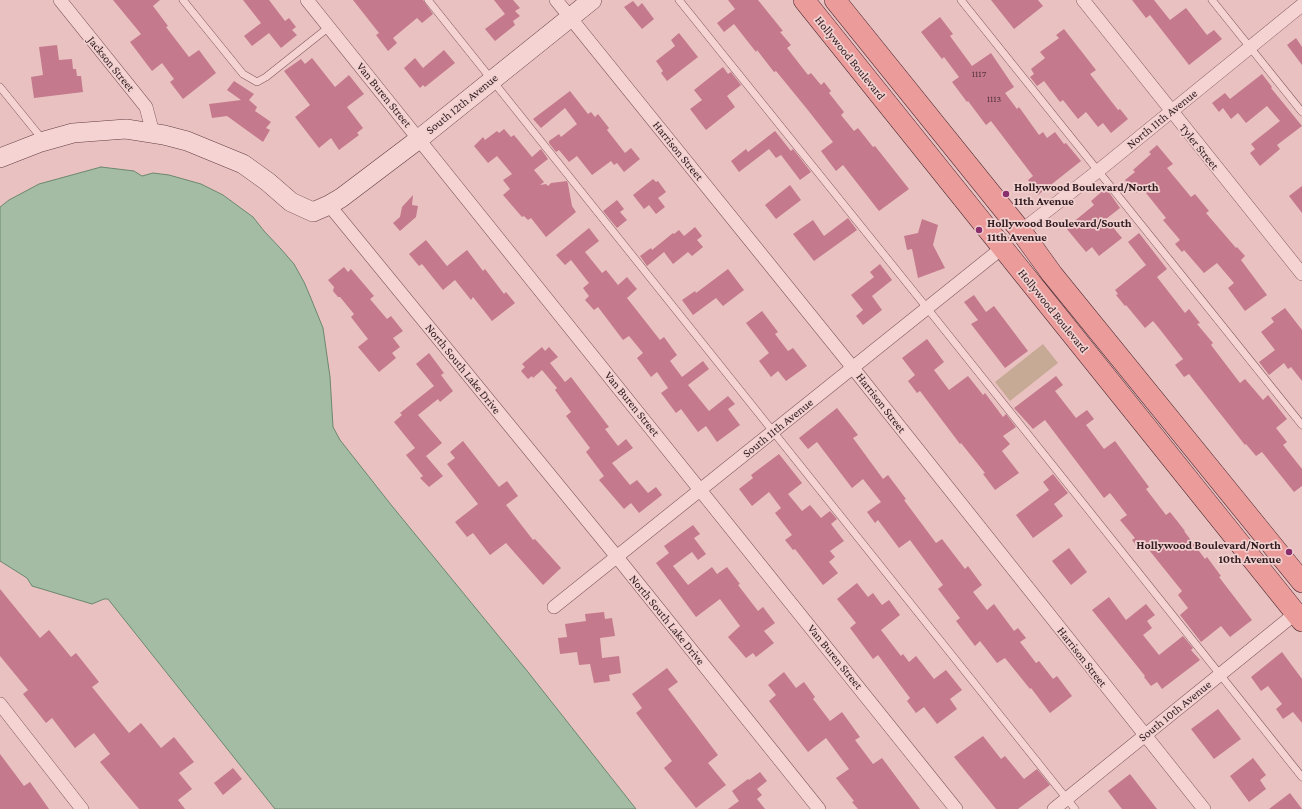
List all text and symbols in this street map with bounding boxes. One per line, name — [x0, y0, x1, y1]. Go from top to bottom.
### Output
street label: Hollywood Boulevard — [812, 13, 888, 103]
street label: Jackson Street — [84, 33, 138, 95]
street label: Van Buren Street — [353, 60, 415, 130]
house number: 1117 — [972, 68, 986, 80]
street label: South 12th Avenue — [423, 71, 501, 137]
street label: North 11th Avenue — [1124, 86, 1200, 152]
house number: 1113 — [987, 93, 1001, 105]
street label: Harrison Street — [650, 118, 706, 184]
street label: Tyler Street — [1176, 121, 1222, 173]
place label: Hollywood Boulevard/North 11th Avenue — [1014, 180, 1159, 208]
marker: Hollywood Boulevard/North 11th Avenue — [1001, 189, 1011, 199]
place label: Hollywood Boulevard/South 11th Avenue — [987, 216, 1132, 244]
marker: Hollywood Boulevard/South 11th Avenue — [974, 225, 984, 235]
street label: Hollywood Boulevard — [1015, 266, 1091, 356]
street label: North South Lake Drive — [422, 321, 504, 417]
street label: Van Buren Street — [601, 369, 663, 439]
street label: Harrison Street — [853, 370, 909, 436]
street label: South 11th Avenue — [740, 395, 816, 461]
place label: Hollywood Boulevard/North 10th Avenue — [1136, 538, 1281, 566]
marker: Hollywood Boulevard/North 10th Avenue — [1284, 547, 1294, 557]
street label: North South Lake Drive — [626, 572, 708, 668]
street label: Van Buren Street — [804, 622, 866, 692]
street label: Harrison Street — [1054, 624, 1110, 690]
street label: South 10th Avenue — [1136, 677, 1214, 745]

